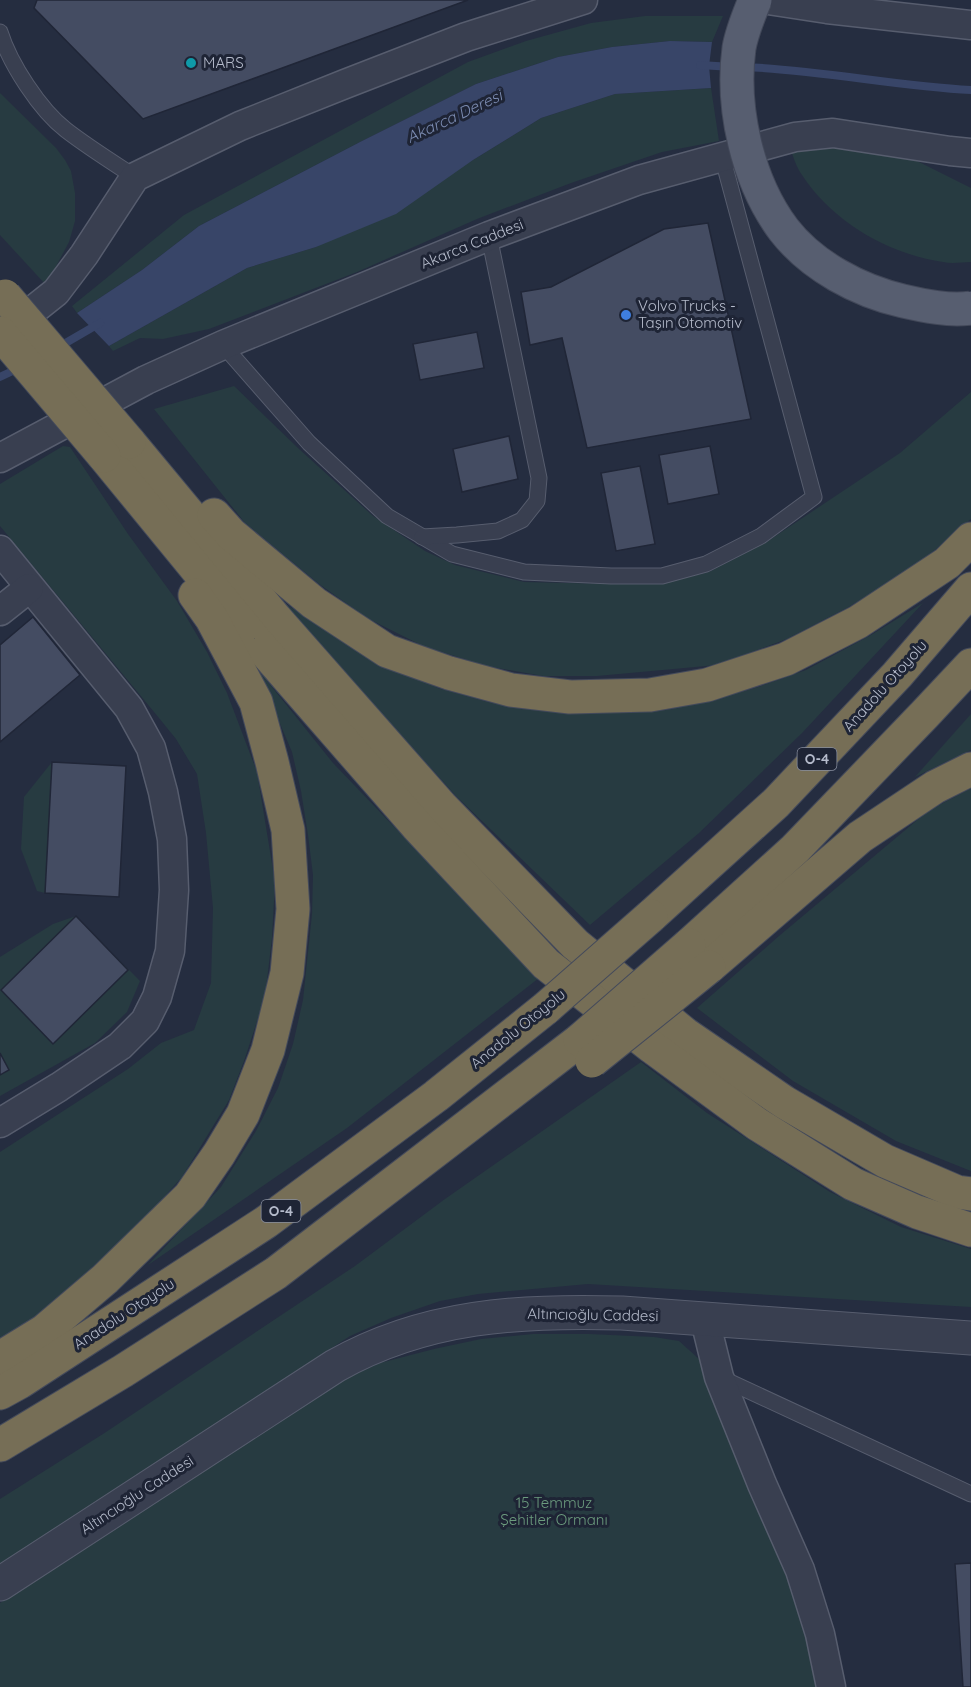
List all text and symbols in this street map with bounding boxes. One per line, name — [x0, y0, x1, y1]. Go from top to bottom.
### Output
place label: MARS — [203, 53, 244, 72]
marker: MARS — [184, 56, 198, 70]
water label: Akarca Deresi — [403, 84, 506, 147]
street label: Akarca Caddesi — [418, 214, 526, 273]
place label: Volvo Trucks - Taşın Otomotiv — [638, 296, 742, 332]
marker: Volvo Trucks - Taşın Otomotiv — [619, 308, 633, 322]
street label: Anadolu Otoyolu — [839, 636, 931, 735]
road number: O-4 — [798, 748, 836, 770]
street label: Anadolu Otoyolu — [466, 985, 569, 1073]
road number: O-4 — [262, 1200, 300, 1222]
street label: Anadolu Otoyolu — [70, 1274, 178, 1353]
street label: Altıncıoğlu Caddesi — [527, 1304, 659, 1325]
street label: Altıncıoğlu Caddesi — [77, 1451, 197, 1538]
park label: 15 Temmuz Şehitler Ormanı — [500, 1493, 608, 1529]

